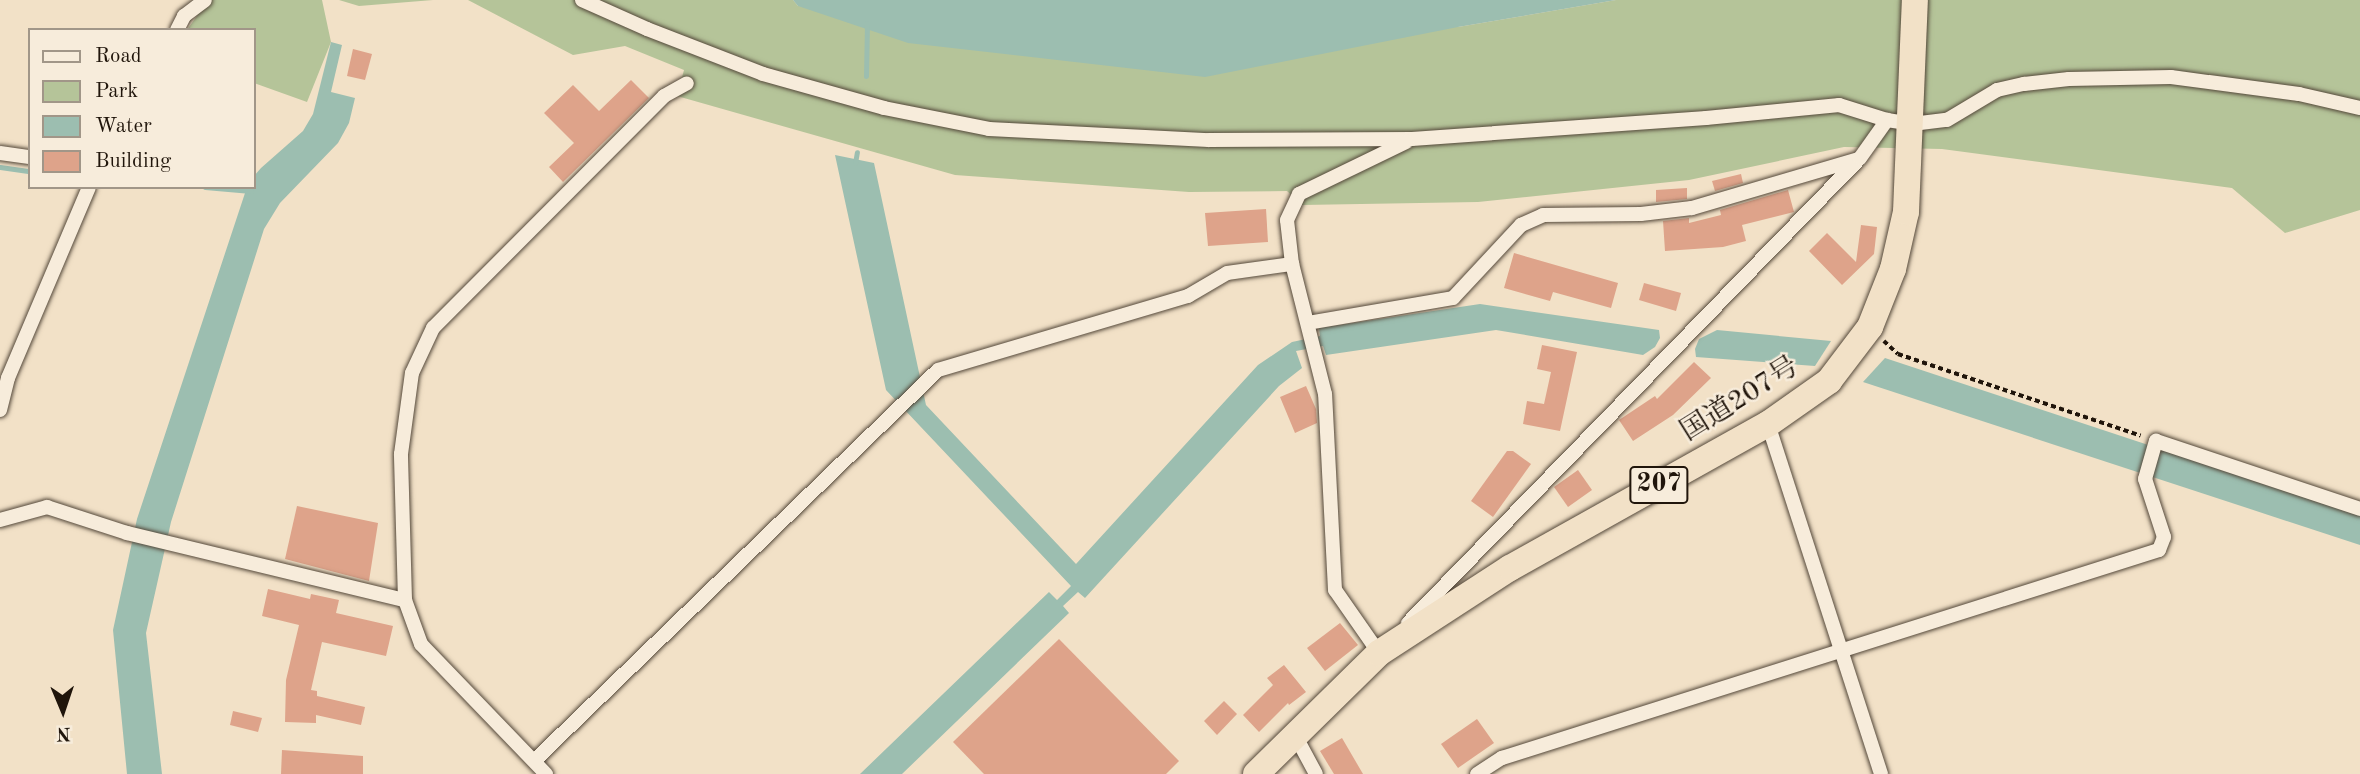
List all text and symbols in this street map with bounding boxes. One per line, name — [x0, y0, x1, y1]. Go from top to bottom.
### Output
legend — [28, 28, 256, 189]
text: Road — [95, 46, 142, 67]
text: Park — [95, 81, 138, 102]
text: Water — [95, 116, 152, 137]
text: Building — [95, 151, 171, 172]
street label: 国道207号 — [1675, 351, 1805, 449]
road number: 207 — [1629, 463, 1689, 508]
north arrow — [28, 676, 98, 746]
text: N — [56, 723, 71, 742]

